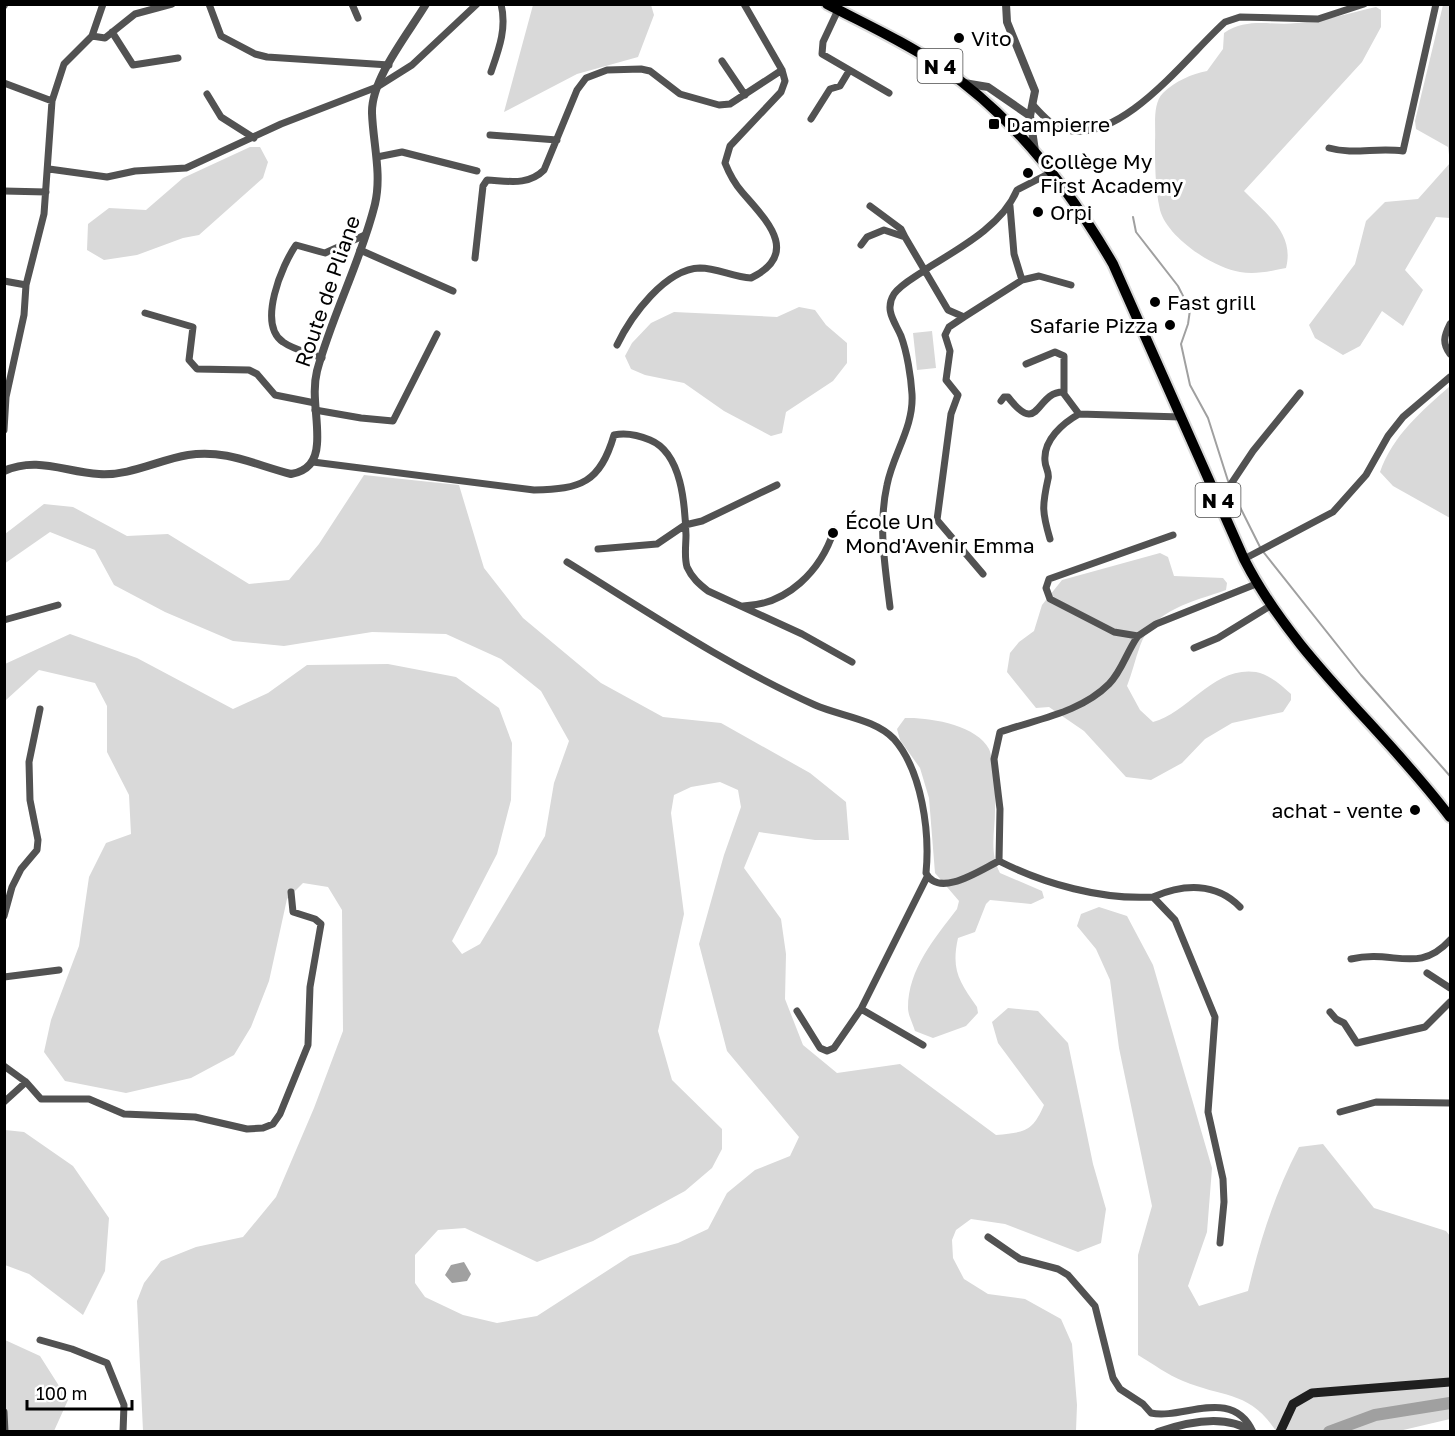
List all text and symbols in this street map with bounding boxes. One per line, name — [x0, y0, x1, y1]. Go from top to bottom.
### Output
place label: Vito — [971, 25, 1012, 51]
marker: Vito — [952, 31, 966, 45]
road number: N 4 — [918, 49, 962, 83]
place label: Dampierre — [1006, 111, 1110, 137]
marker: Dampierre — [987, 117, 1001, 131]
place label: Collège My First Academy — [1040, 148, 1184, 198]
marker: Collège My First Academy — [1021, 166, 1035, 180]
place label: Orpi — [1050, 199, 1092, 225]
marker: Orpi — [1031, 205, 1045, 219]
street label: Route de Pliane — [289, 212, 365, 370]
place label: Fast grill — [1167, 289, 1256, 315]
marker: Fast grill — [1148, 295, 1162, 309]
place label: Safarie Pizza — [1029, 312, 1158, 338]
marker: Safarie Pizza — [1163, 318, 1177, 332]
road number: N 4 — [1196, 483, 1240, 517]
place label: École Un Mond'Avenir Emma — [845, 508, 1035, 558]
marker: École Un Mond'Avenir Emma — [826, 526, 840, 540]
place label: achat - vente — [1271, 797, 1403, 823]
marker: achat - vente — [1408, 803, 1422, 817]
scale bar — [27, 1373, 132, 1411]
text: 100 m — [36, 1382, 87, 1404]

